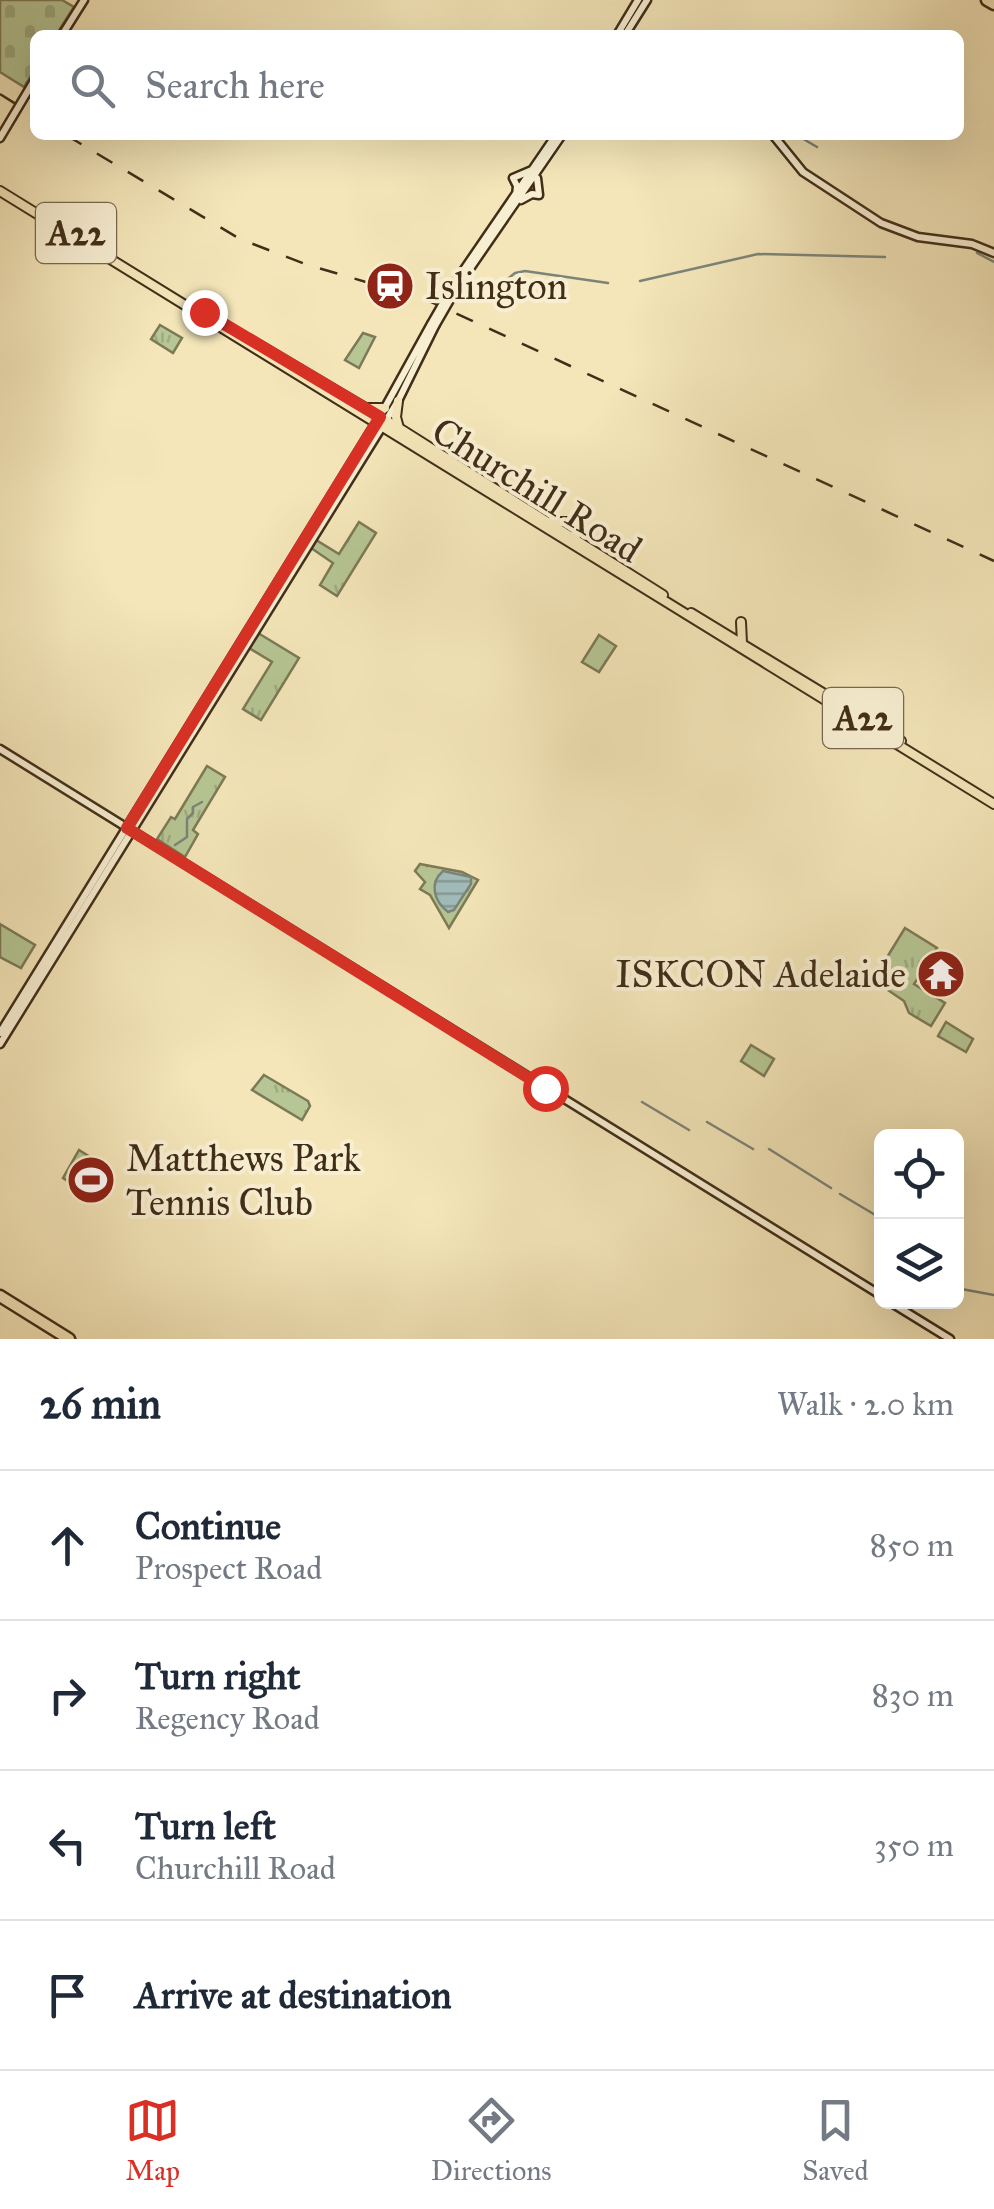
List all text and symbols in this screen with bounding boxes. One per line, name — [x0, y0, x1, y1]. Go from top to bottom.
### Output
search box — [30, 30, 964, 140]
icon: search — [65, 58, 120, 113]
text: Search here — [145, 62, 325, 108]
road number: A22 — [36, 203, 116, 263]
station icon: Islington — [364, 260, 416, 312]
place label: Islington — [425, 263, 567, 309]
route end — [182, 290, 228, 336]
street label: Churchill Road — [424, 407, 650, 573]
road number: A22 — [823, 688, 903, 748]
temple icon: ISKCON Adelaide — [915, 948, 967, 1000]
place label: ISKCON Adelaide — [615, 951, 906, 997]
route start — [523, 1066, 569, 1112]
map controls — [874, 1129, 964, 1309]
button: locate — [874, 1129, 964, 1219]
place label: Matthews Park Tennis Club — [126, 1135, 361, 1225]
sports icon: Matthews Park Tennis Club — [65, 1154, 117, 1206]
button: layers — [874, 1219, 964, 1309]
text: 26 min — [40, 1378, 161, 1430]
text: Walk · 2.0 km — [777, 1385, 954, 1424]
text: Continue — [135, 1503, 281, 1549]
icon: ahead — [40, 1518, 95, 1573]
text: 850 m — [870, 1526, 954, 1565]
text: Prospect Road — [135, 1549, 322, 1588]
text: Turn right — [135, 1653, 301, 1699]
icon: right — [40, 1668, 95, 1723]
text: 830 m — [872, 1676, 954, 1715]
text: Regency Road — [135, 1699, 320, 1738]
text: Turn left — [135, 1803, 276, 1849]
icon: left — [40, 1818, 95, 1873]
text: 350 m — [874, 1826, 954, 1865]
text: Churchill Road — [135, 1849, 336, 1888]
icon: arrive — [40, 1968, 95, 2023]
text: Arrive at destination — [135, 1972, 452, 2018]
tab: Map — [125, 2093, 180, 2188]
tab: Directions — [431, 2093, 552, 2188]
tab: Saved — [802, 2093, 869, 2188]

